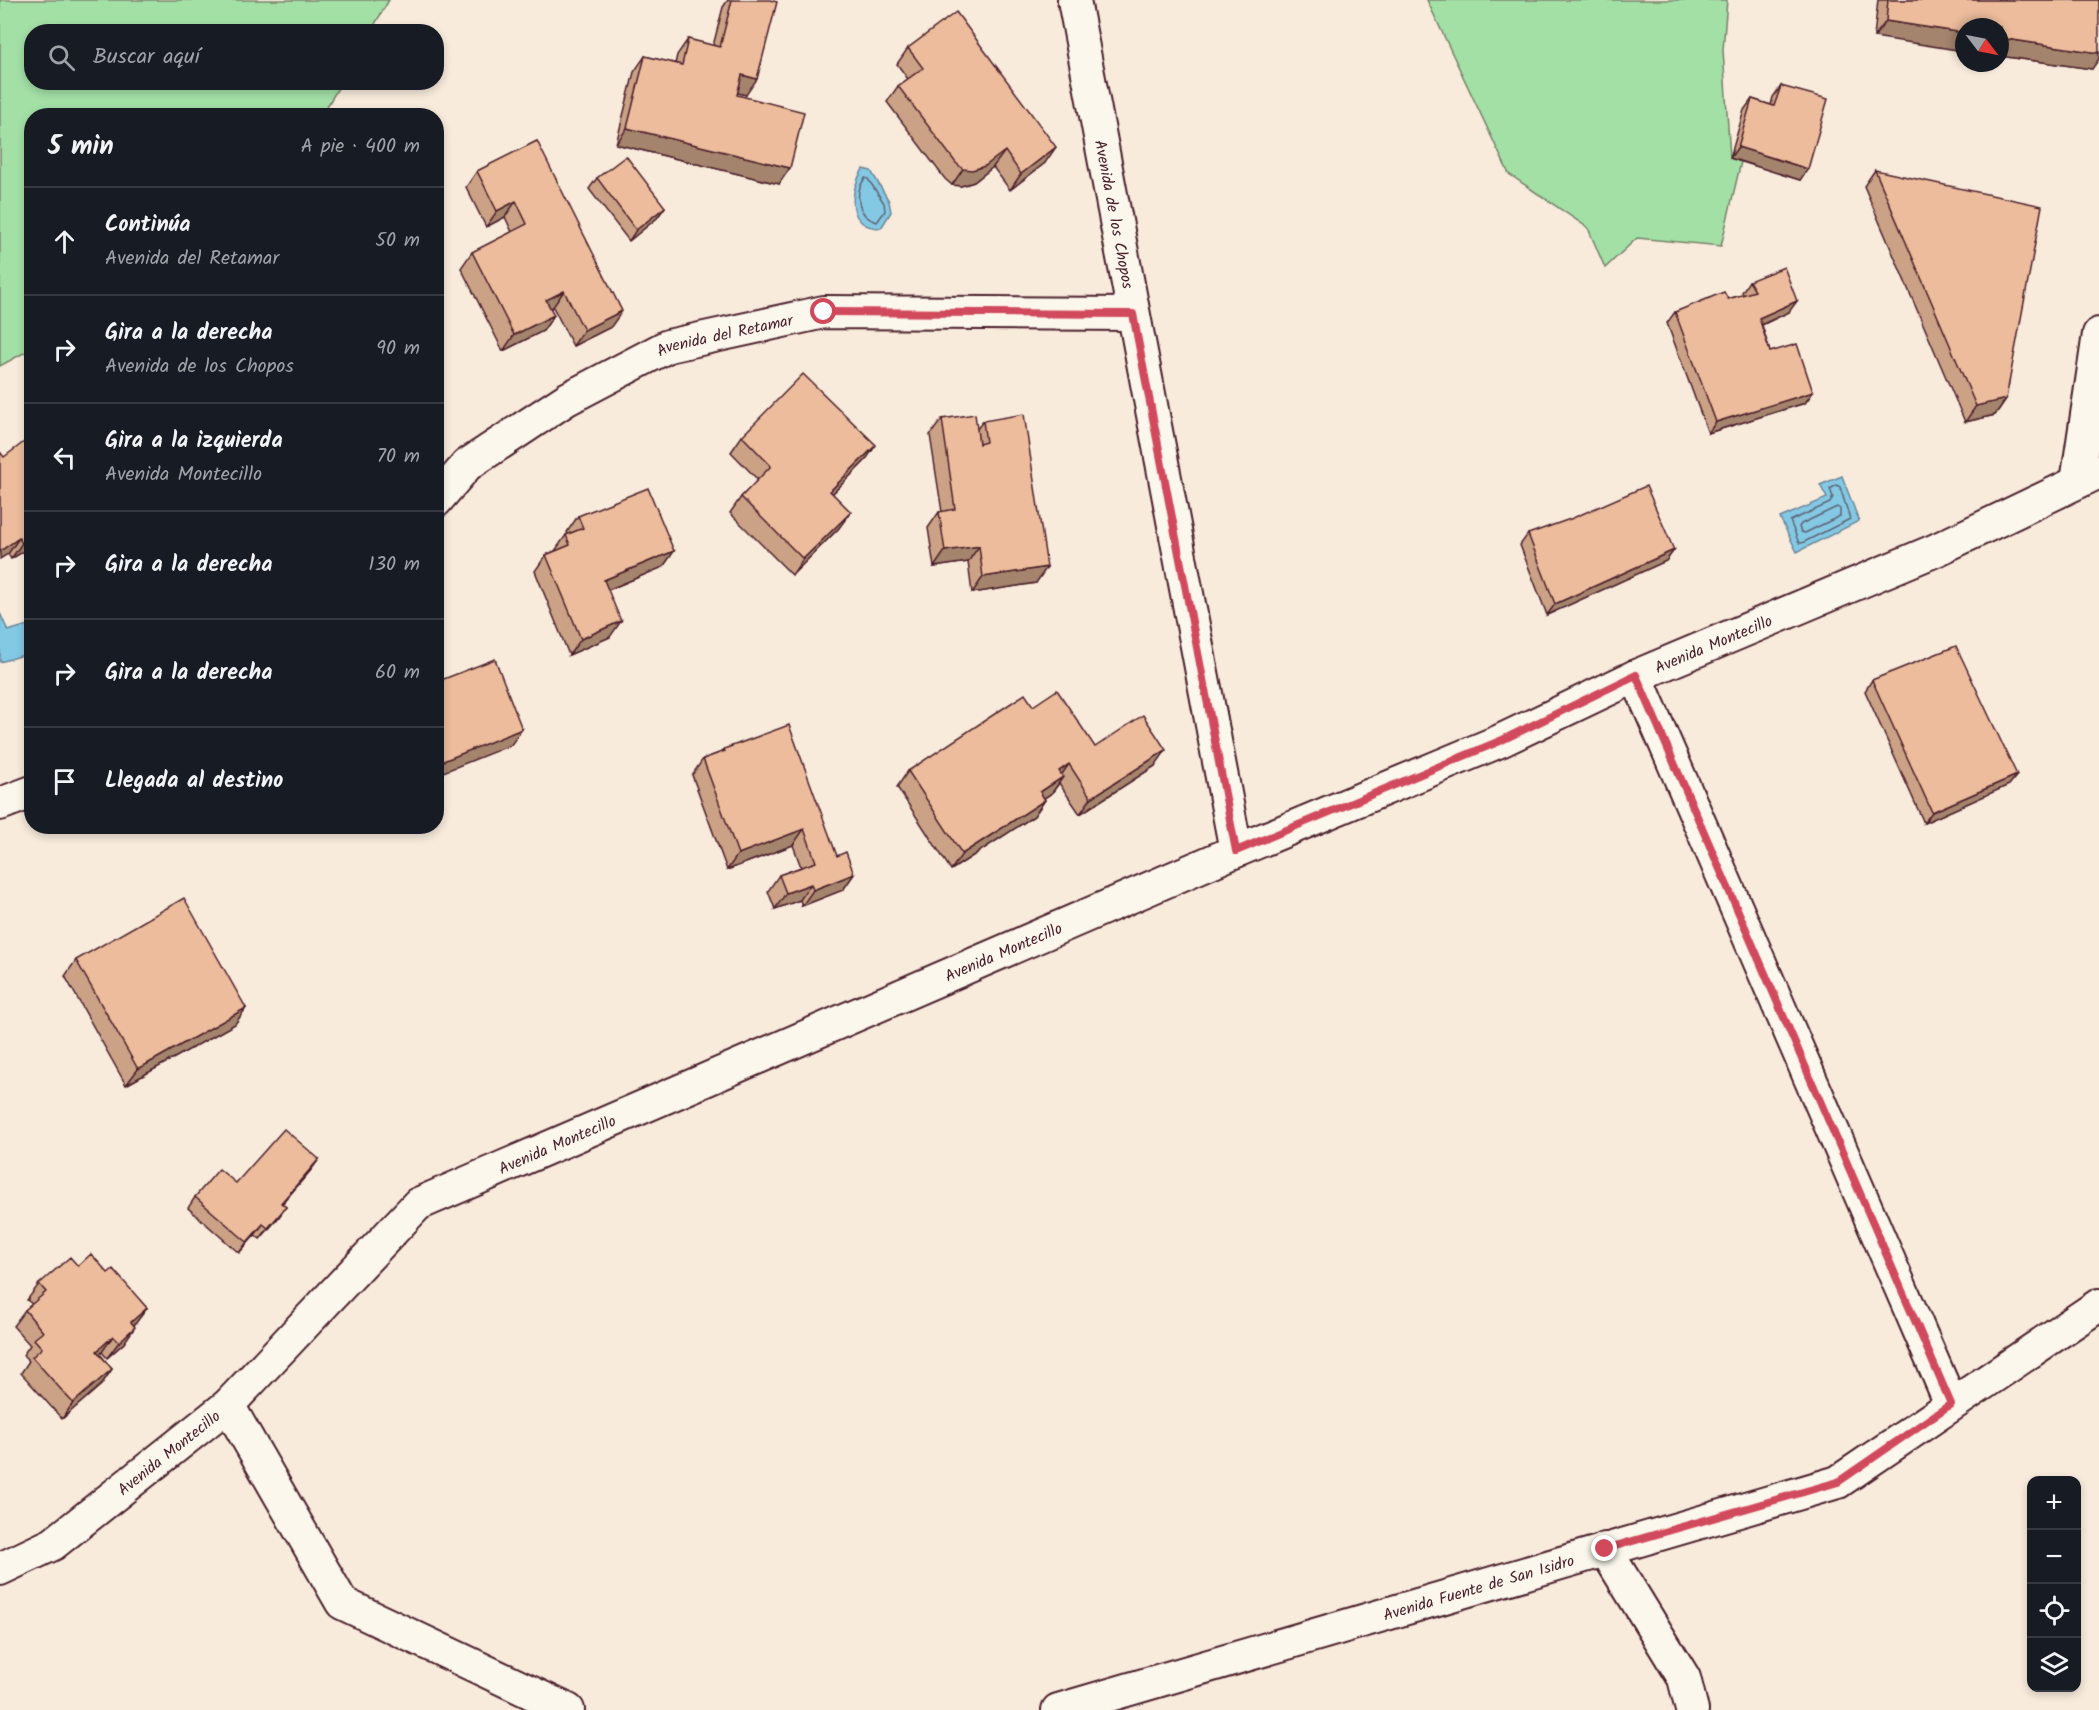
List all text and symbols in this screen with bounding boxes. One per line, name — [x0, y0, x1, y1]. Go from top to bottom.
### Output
north arrow — [1955, 18, 2009, 72]
search box — [24, 24, 444, 90]
text: Buscar aquí — [93, 40, 200, 75]
icon: search — [45, 41, 78, 74]
text: 5 min — [48, 126, 114, 168]
text: A pie · 400 m — [301, 131, 420, 163]
street label: Avenida de los Chopos — [1087, 138, 1140, 291]
text: Continúa — [105, 208, 190, 243]
icon: ahead — [48, 225, 81, 258]
text: 50 m — [375, 225, 420, 257]
text: Avenida del Retamar — [105, 243, 279, 275]
route start — [810, 298, 836, 324]
street label: Avenida del Retamar — [652, 308, 797, 364]
text: Gira a la derecha — [105, 316, 272, 351]
icon: right — [48, 333, 81, 366]
text: 90 m — [376, 333, 420, 365]
text: Avenida de los Chopos — [105, 351, 294, 383]
text: Gira a la izquierda — [105, 424, 283, 459]
icon: left — [48, 441, 81, 474]
text: 70 m — [377, 441, 420, 473]
text: Avenida Montecillo — [105, 459, 262, 491]
text: Gira a la derecha — [105, 548, 272, 583]
icon: right — [48, 549, 81, 582]
text: 130 m — [368, 549, 420, 581]
street label: Avenida Montecillo — [1651, 609, 1777, 681]
text: Gira a la derecha — [105, 656, 272, 691]
icon: right — [48, 657, 81, 690]
text: 60 m — [375, 657, 420, 689]
text: Llegada al destino — [105, 764, 283, 799]
icon: arrive — [48, 765, 81, 798]
street label: Avenida Montecillo — [941, 916, 1066, 989]
street label: Avenida Montecillo — [495, 1109, 620, 1182]
street label: Avenida Montecillo — [112, 1405, 226, 1502]
map controls — [2027, 1476, 2081, 1692]
button: + — [2027, 1476, 2081, 1530]
button: − — [2027, 1530, 2081, 1584]
route end — [1591, 1535, 1617, 1561]
street label: Avenida Fuente de San Isidro — [1380, 1549, 1578, 1628]
button: locate — [2027, 1584, 2081, 1638]
button: layers — [2027, 1638, 2081, 1692]

